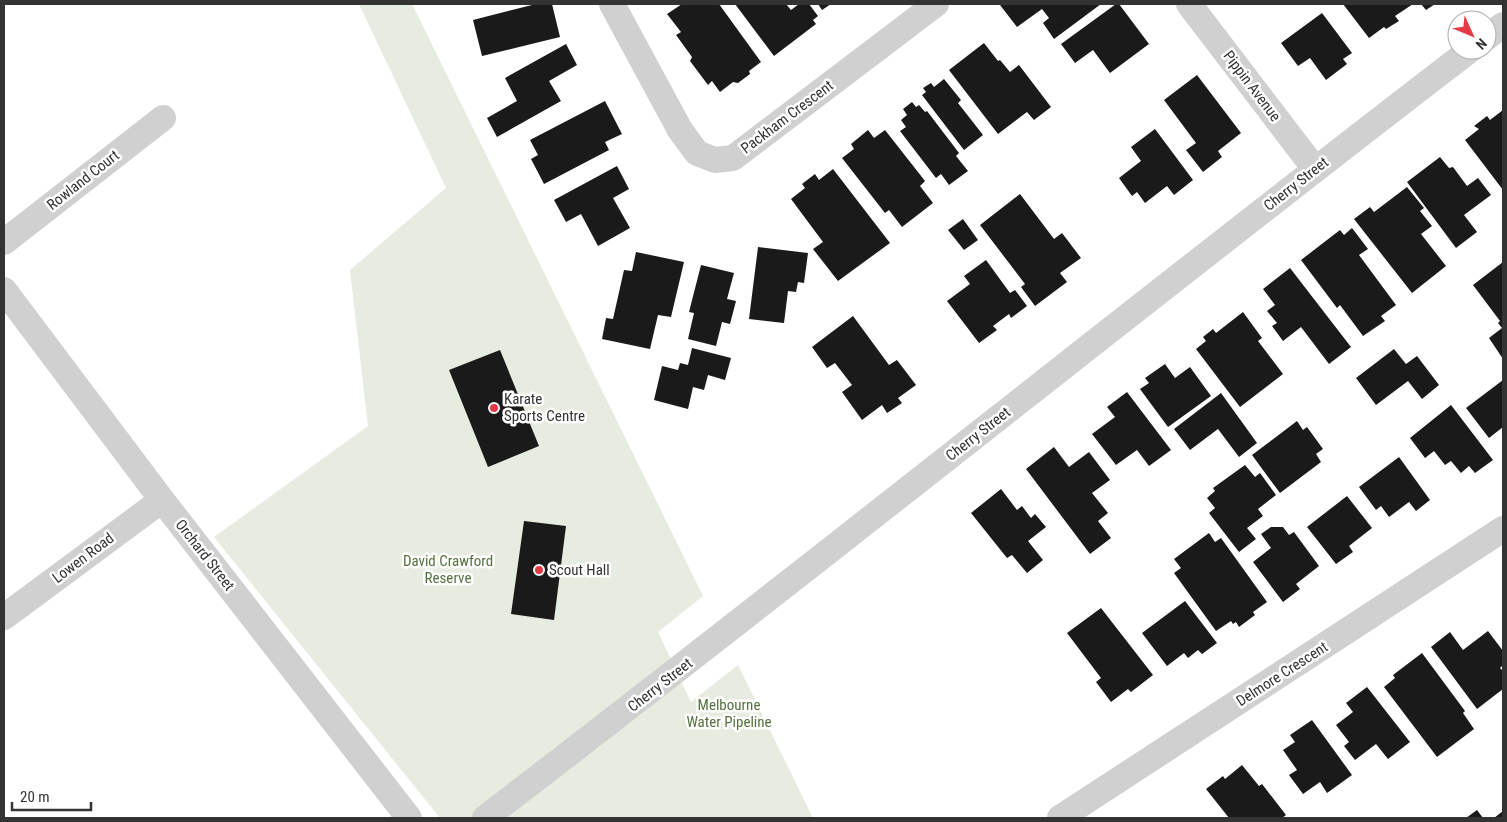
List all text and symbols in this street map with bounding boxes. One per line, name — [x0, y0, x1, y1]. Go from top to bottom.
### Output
north arrow — [1447, 10, 1497, 60]
text: N — [1473, 35, 1490, 53]
street label: Pippin Avenue — [1220, 47, 1284, 125]
street label: Packham Crescent — [737, 76, 837, 158]
street label: Rowland Court — [43, 146, 123, 214]
street label: Cherry Street — [1260, 153, 1332, 215]
place label: Karate Sports Centre — [504, 390, 585, 425]
marker: Karate Sports Centre — [488, 402, 500, 414]
street label: Cherry Street — [942, 403, 1014, 465]
street label: Orchard Street — [172, 516, 238, 594]
street label: Lowen Road — [49, 529, 117, 587]
park label: David Crawford Reserve — [403, 552, 493, 587]
place label: Scout Hall — [549, 561, 610, 579]
marker: Scout Hall — [533, 564, 545, 576]
street label: Delmore Crescent — [1233, 638, 1331, 710]
street label: Cherry Street — [624, 654, 696, 716]
park label: Melbourne Water Pipeline — [686, 696, 772, 731]
scale bar — [12, 780, 91, 812]
text: 20 m — [20, 788, 50, 806]

